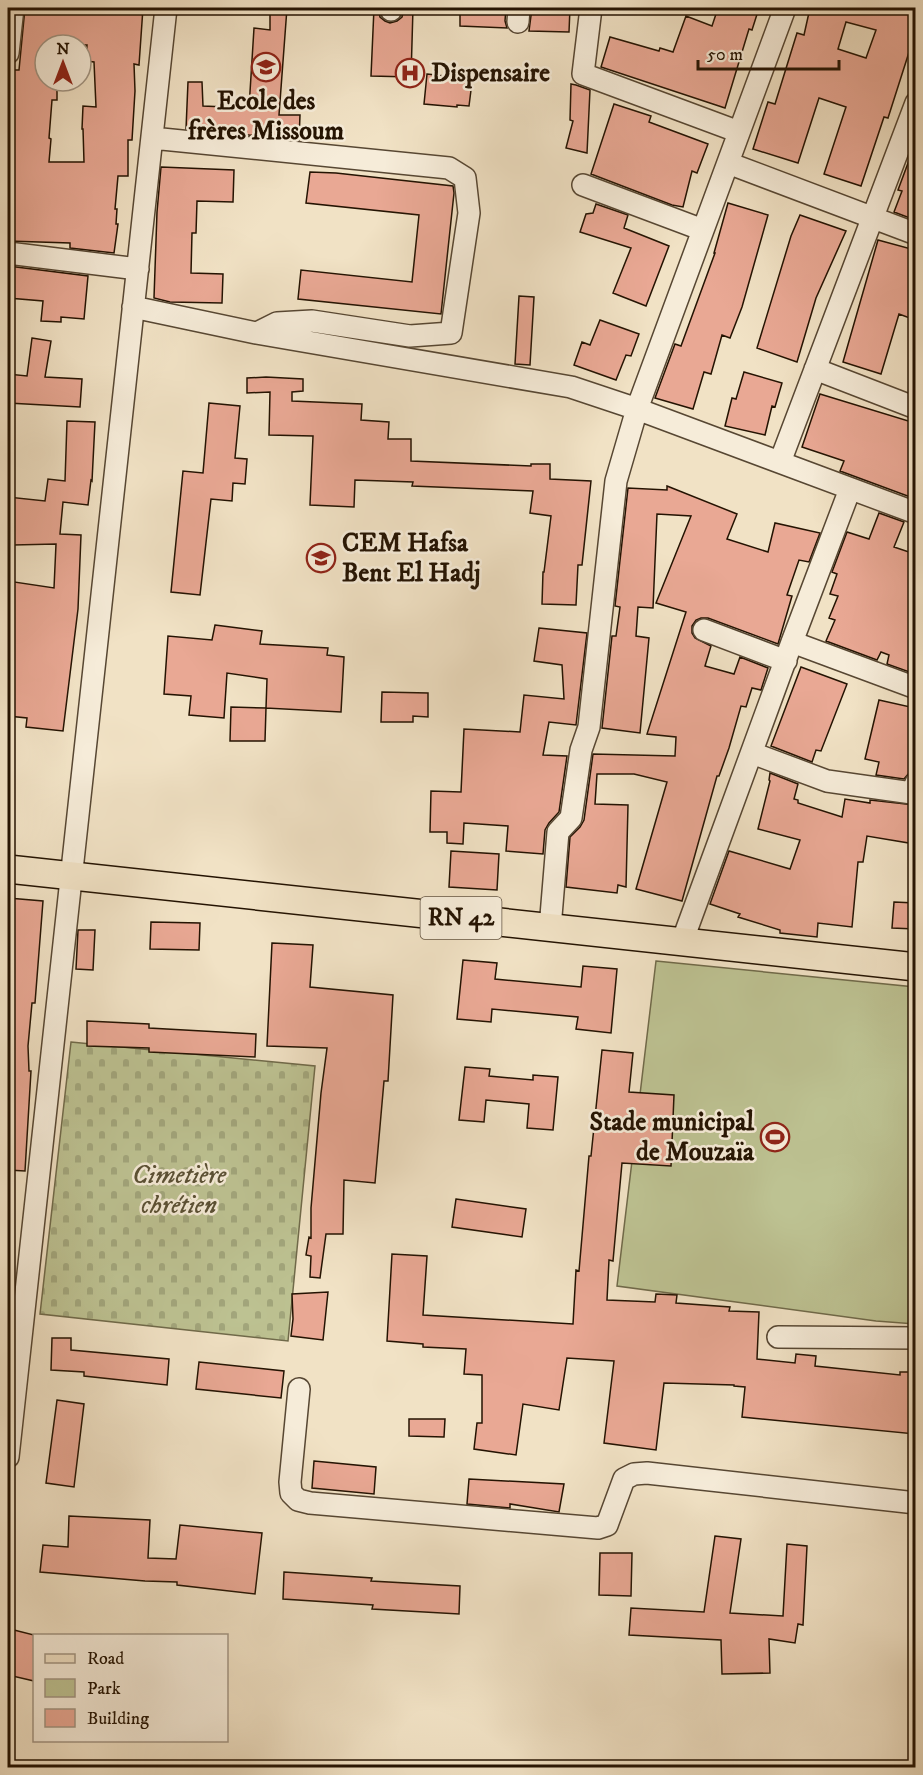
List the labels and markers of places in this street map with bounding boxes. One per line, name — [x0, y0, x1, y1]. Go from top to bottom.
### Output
school or university icon: Ecole des frères Missoum — [250, 51, 282, 83]
hospital icon: Dispensaire — [394, 57, 426, 89]
place label: Dispensaire — [431, 57, 550, 90]
place label: Ecole des frères Missoum — [187, 85, 344, 148]
place label: CEM Hafsa Bent El Hadj — [342, 527, 480, 590]
school or university icon: CEM Hafsa Bent El Hadj — [305, 542, 337, 574]
place label: Stade municipal de Mouzaïa — [590, 1106, 755, 1169]
sports icon: Stade municipal de Mouzaïa — [759, 1121, 791, 1153]

